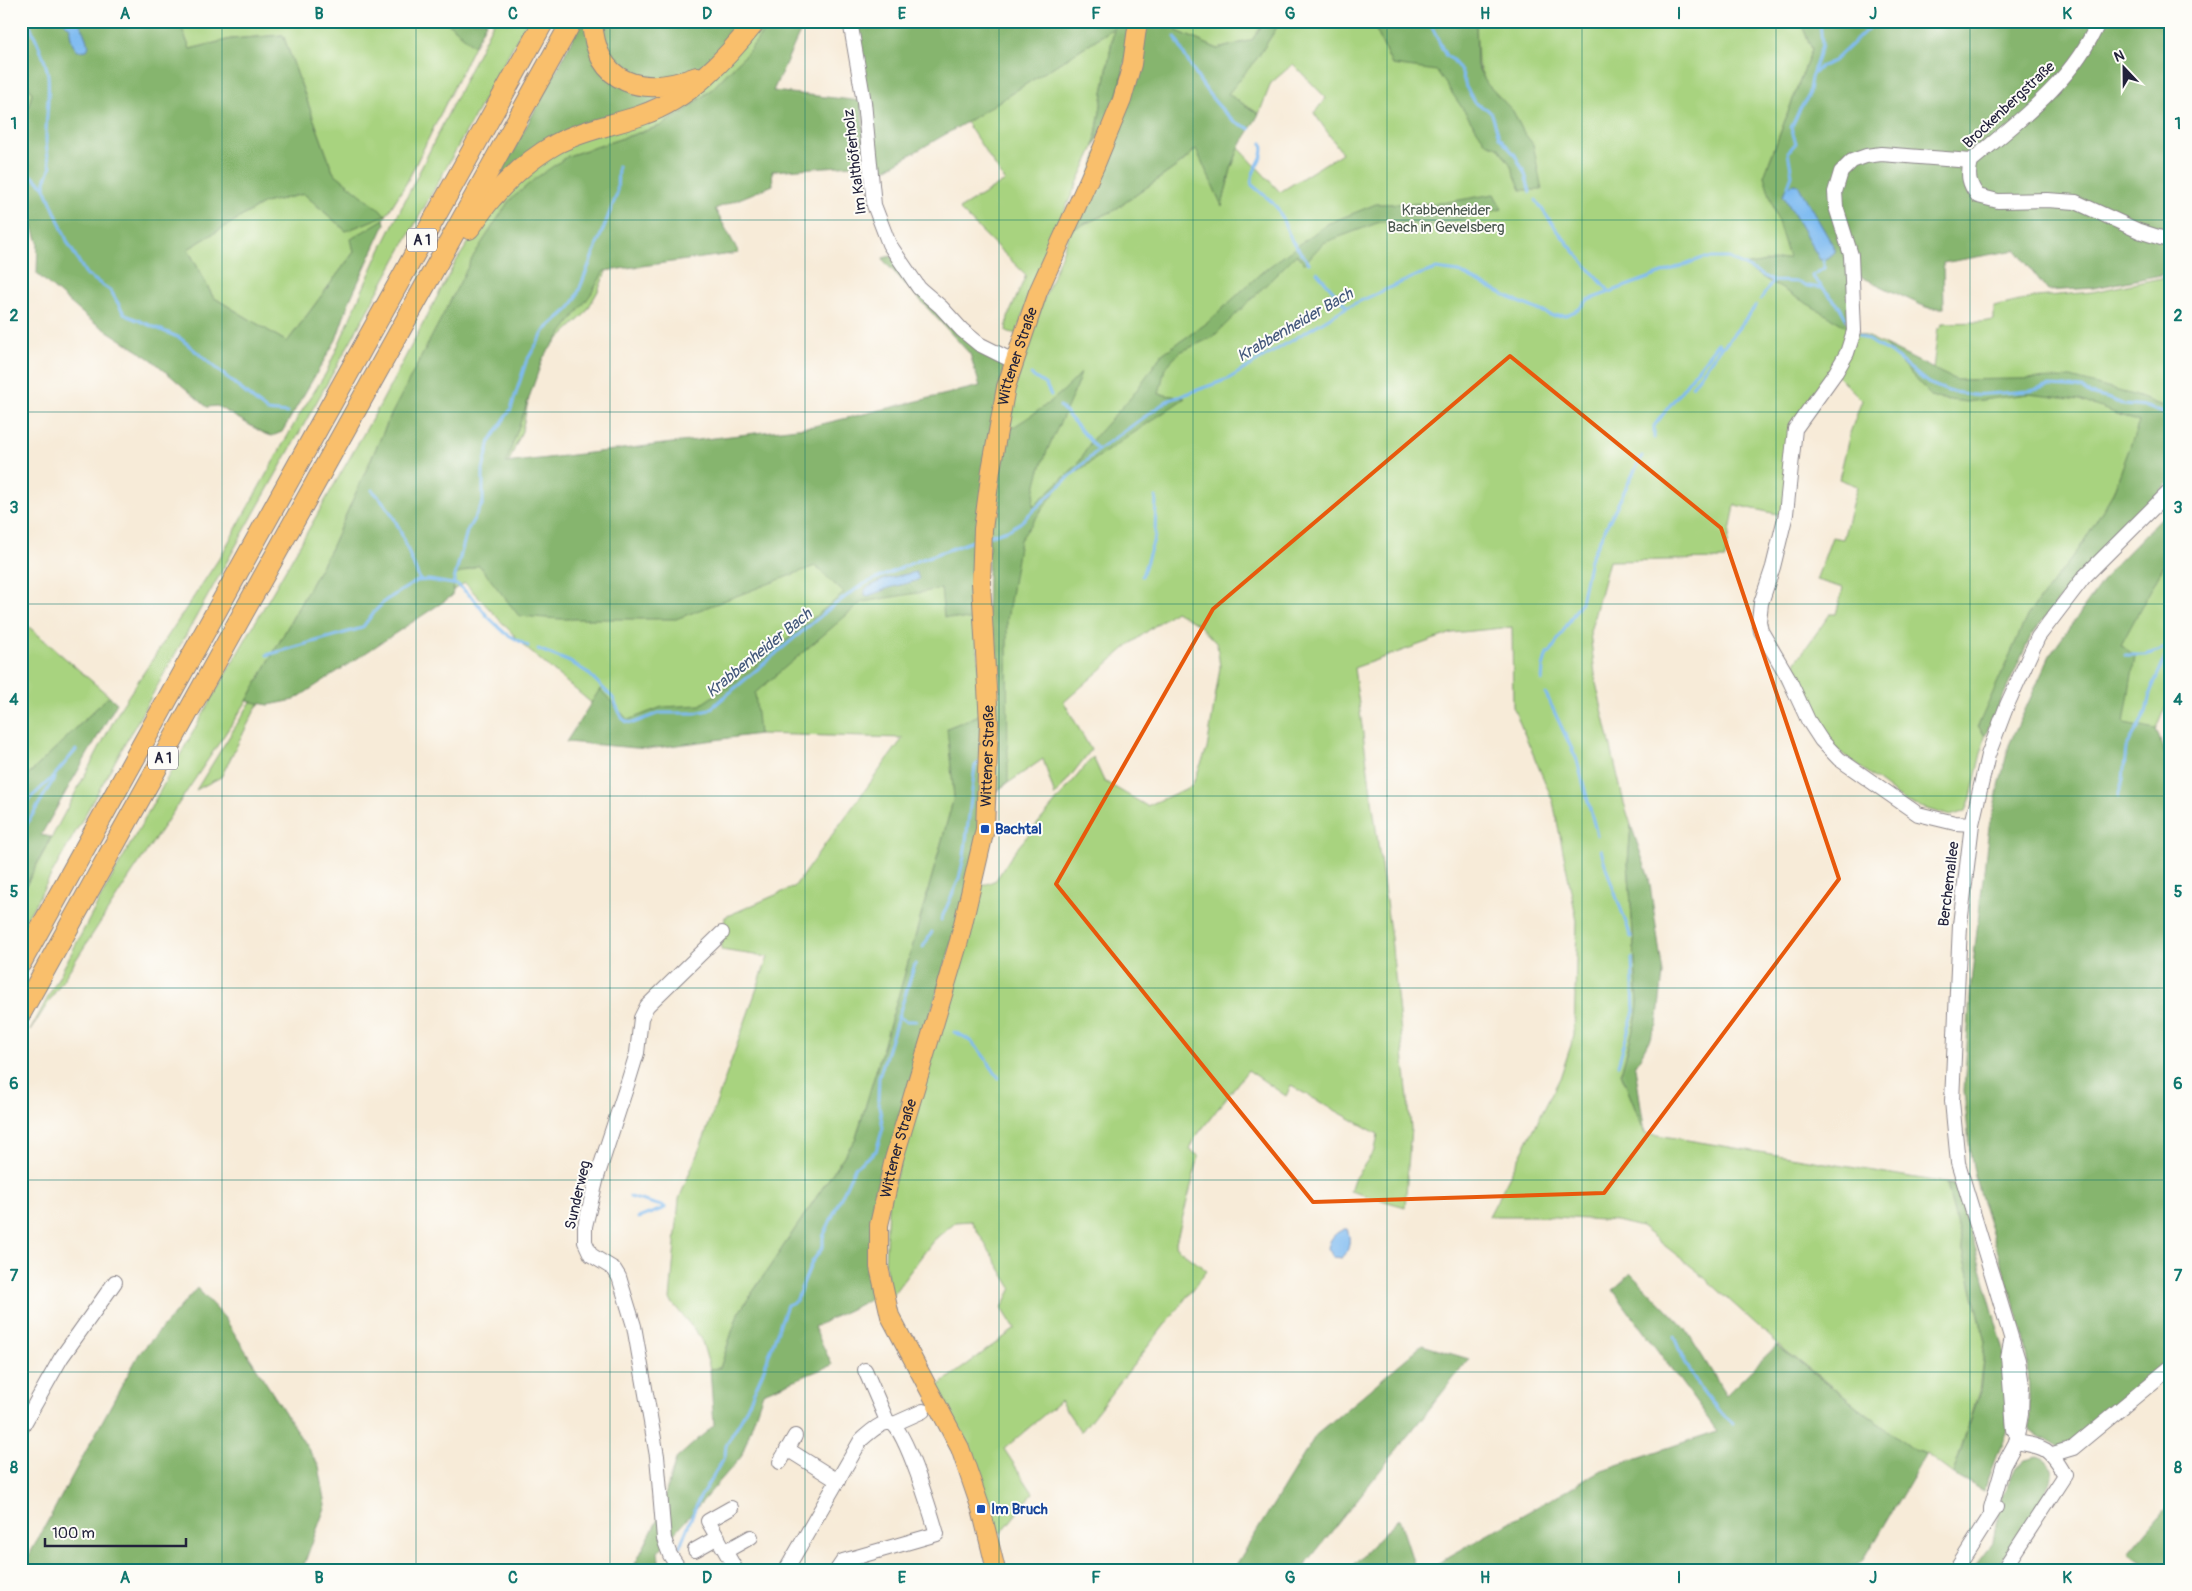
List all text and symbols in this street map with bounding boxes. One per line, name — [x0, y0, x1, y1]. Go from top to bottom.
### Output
text: A — [120, 4, 131, 24]
text: B — [314, 4, 324, 24]
text: C — [508, 4, 518, 24]
text: D — [702, 4, 712, 24]
text: E — [898, 4, 907, 24]
text: F — [1091, 4, 1101, 24]
text: G — [1285, 4, 1296, 24]
text: H — [1480, 4, 1490, 24]
text: I — [1677, 4, 1681, 24]
text: J — [1869, 4, 1877, 24]
text: K — [2062, 4, 2072, 24]
north arrow — [2100, 42, 2150, 92]
text: N — [2112, 47, 2127, 66]
street label: Brockenbergstraße — [1959, 57, 2060, 153]
street label: Im Kalthöferholz — [839, 108, 871, 216]
text: 1 — [11, 114, 17, 134]
text: 1 — [2175, 114, 2181, 134]
park label: Krabbenheider Bach in Gevelsberg — [1387, 201, 1505, 237]
road number: A 1 — [407, 228, 437, 252]
water label: Krabbenheider Bach — [1233, 283, 1358, 366]
street label: Wittener Straße — [993, 304, 1042, 407]
text: 2 — [10, 306, 19, 326]
text: 2 — [2174, 306, 2183, 326]
text: 3 — [10, 498, 19, 518]
text: 3 — [2174, 498, 2183, 518]
water label: Krabbenheider Bach — [702, 603, 817, 702]
text: 4 — [9, 690, 19, 710]
text: 4 — [2173, 690, 2183, 710]
street label: Wittener Straße — [976, 704, 999, 807]
road number: A 1 — [148, 746, 178, 770]
place label: Bachtal — [995, 820, 1042, 839]
marker: Bachtal — [979, 823, 991, 835]
street label: Berchemallee — [1934, 840, 1964, 928]
text: 5 — [10, 882, 19, 902]
text: 5 — [2174, 882, 2183, 902]
text: 6 — [9, 1074, 19, 1094]
text: 6 — [2173, 1074, 2183, 1094]
street label: Wittener Straße — [876, 1096, 921, 1200]
street label: Sunderweg — [561, 1159, 595, 1231]
text: 7 — [10, 1266, 19, 1286]
text: 7 — [2174, 1266, 2183, 1286]
text: 8 — [10, 1458, 18, 1478]
text: 8 — [2174, 1458, 2182, 1478]
place label: Im Bruch — [991, 1500, 1048, 1519]
marker: Im Bruch — [975, 1503, 987, 1515]
scale bar — [45, 1516, 186, 1548]
text: 100 m — [52, 1524, 95, 1543]
text: A — [120, 1568, 131, 1588]
text: B — [314, 1568, 324, 1588]
text: C — [508, 1568, 518, 1588]
text: D — [702, 1568, 712, 1588]
text: E — [898, 1568, 907, 1588]
text: F — [1091, 1568, 1101, 1588]
text: G — [1285, 1568, 1296, 1588]
text: H — [1480, 1568, 1490, 1588]
text: I — [1677, 1568, 1681, 1588]
text: J — [1869, 1568, 1877, 1588]
text: K — [2062, 1568, 2072, 1588]

